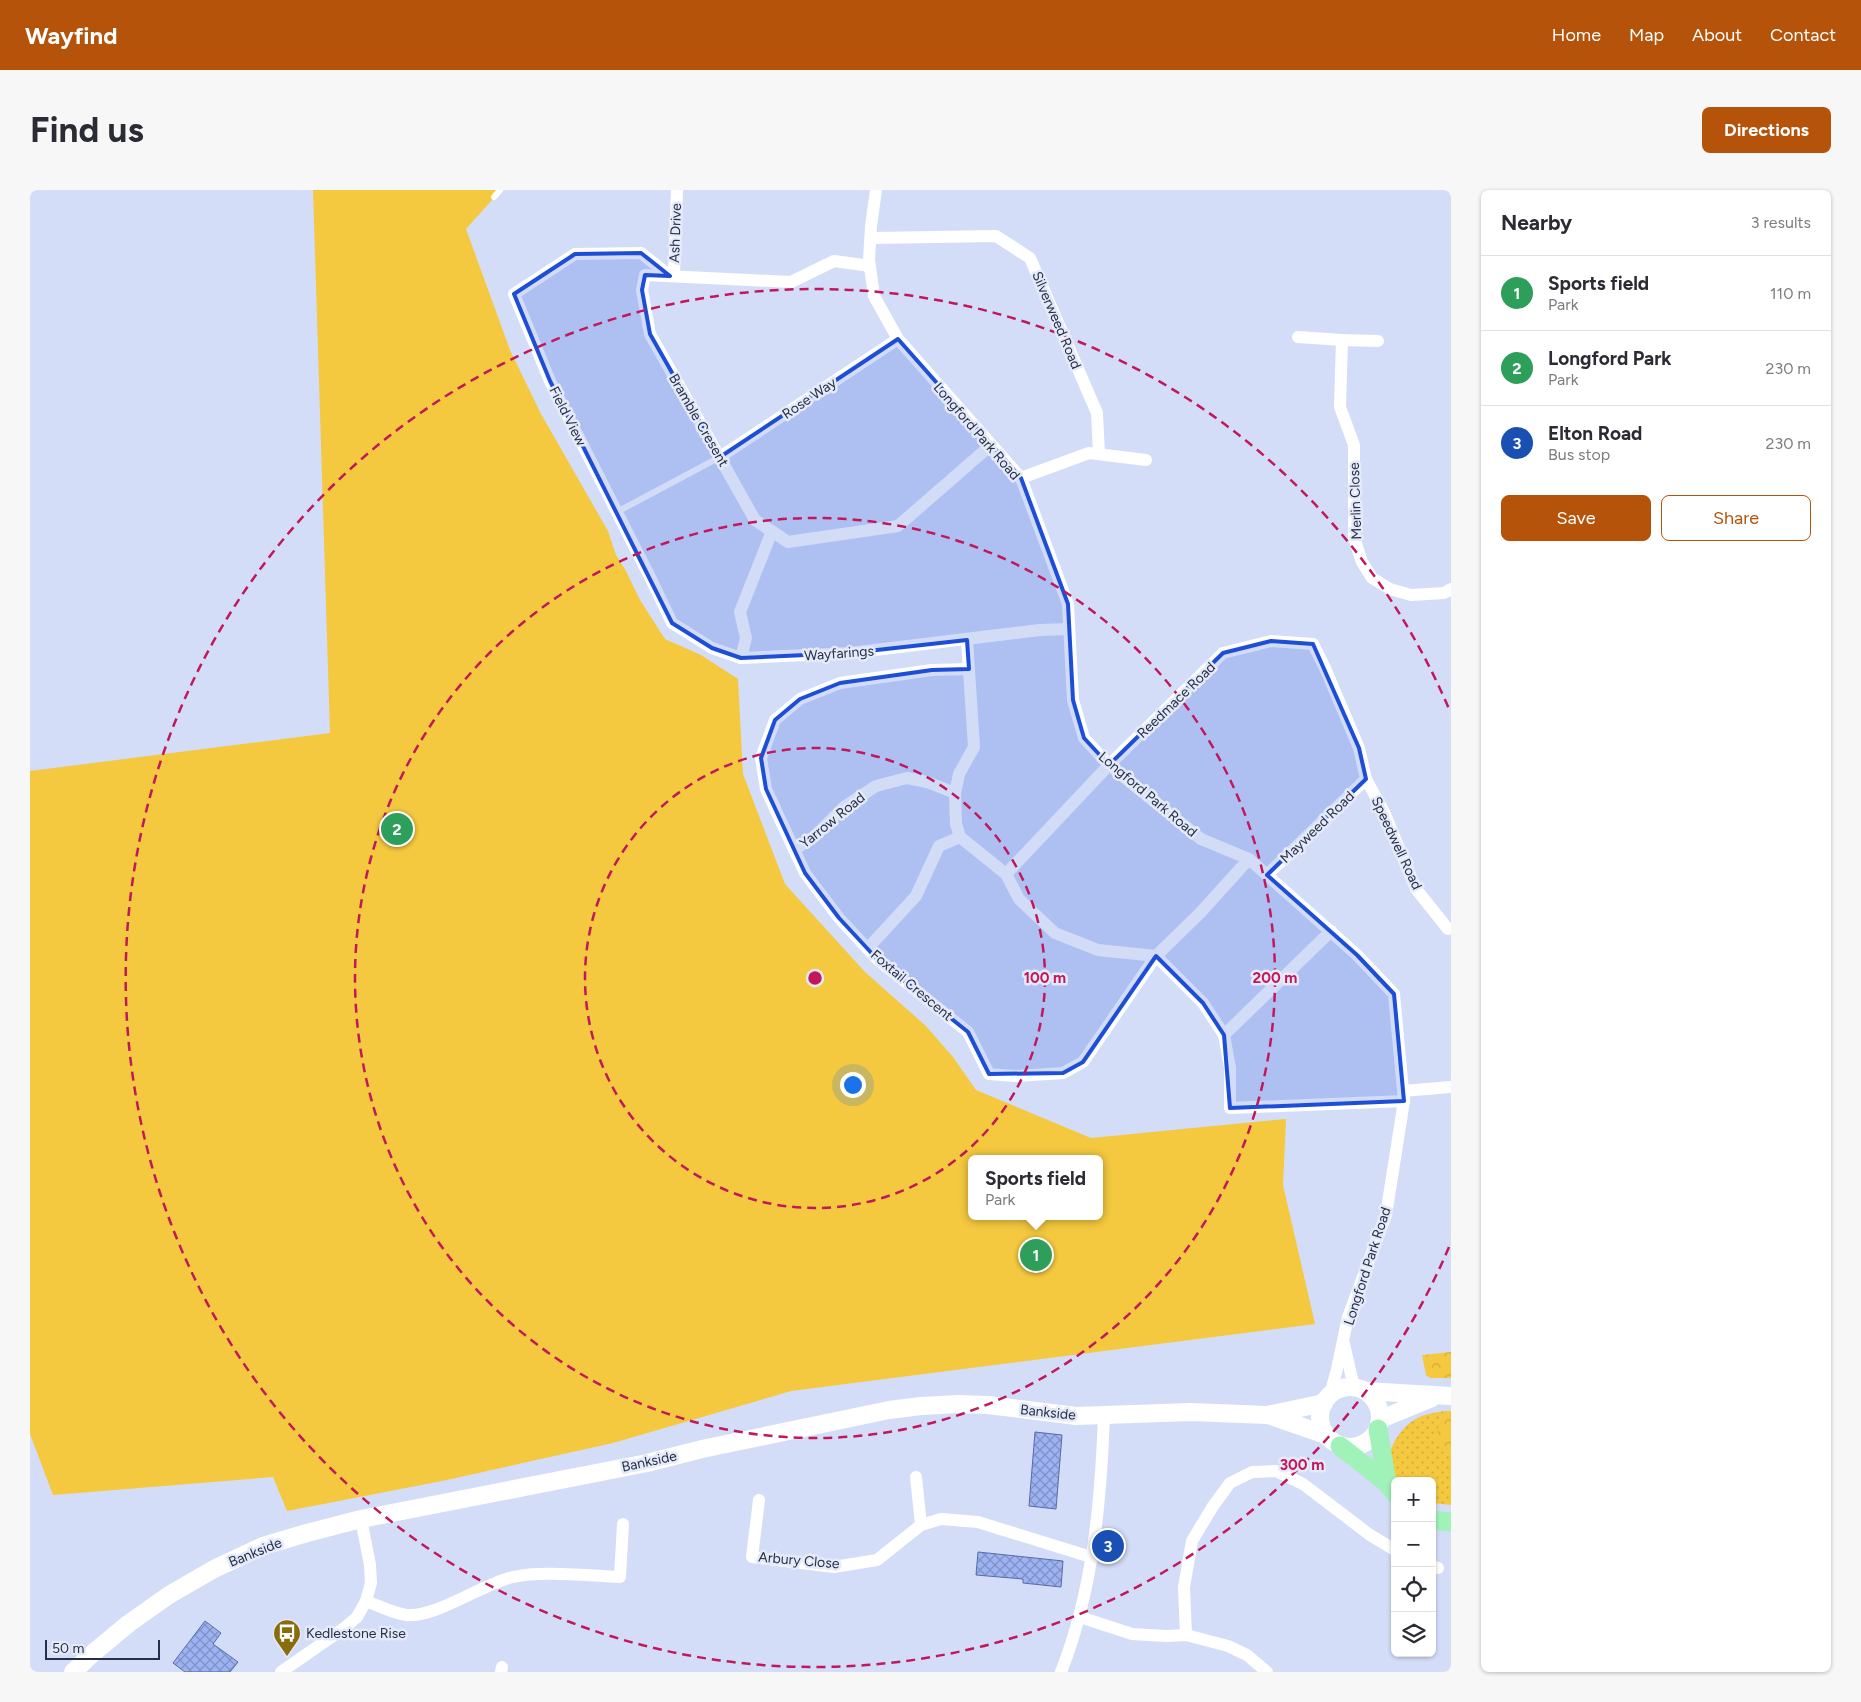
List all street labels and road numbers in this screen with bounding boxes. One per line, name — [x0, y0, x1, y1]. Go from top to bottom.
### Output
street label: Ash Drive — [666, 203, 685, 263]
street label: Silverweed Road — [1028, 269, 1085, 372]
street label: Bramble Cresent — [665, 371, 732, 470]
street label: Rose Way — [779, 374, 840, 423]
street label: Longford Park Road — [930, 379, 1024, 483]
street label: Field View — [545, 384, 590, 449]
street label: Merlin Close — [1346, 462, 1365, 540]
street label: Wayfarings — [803, 643, 875, 664]
street label: Reedmace Road — [1134, 659, 1219, 742]
street label: Longford Park Road — [1095, 748, 1200, 841]
street label: Mayweed Road — [1277, 788, 1358, 867]
street label: Yarrow Road — [796, 789, 868, 852]
street label: Speedwell Road — [1368, 794, 1426, 892]
street label: Foxtail Crescent — [867, 946, 956, 1025]
street label: Longford Park Road — [1340, 1205, 1395, 1327]
street label: Bankside — [1019, 1401, 1077, 1424]
street label: Bankside — [620, 1447, 679, 1476]
street label: Bankside — [226, 1534, 285, 1571]
street label: Arbury Close — [758, 1548, 841, 1573]

